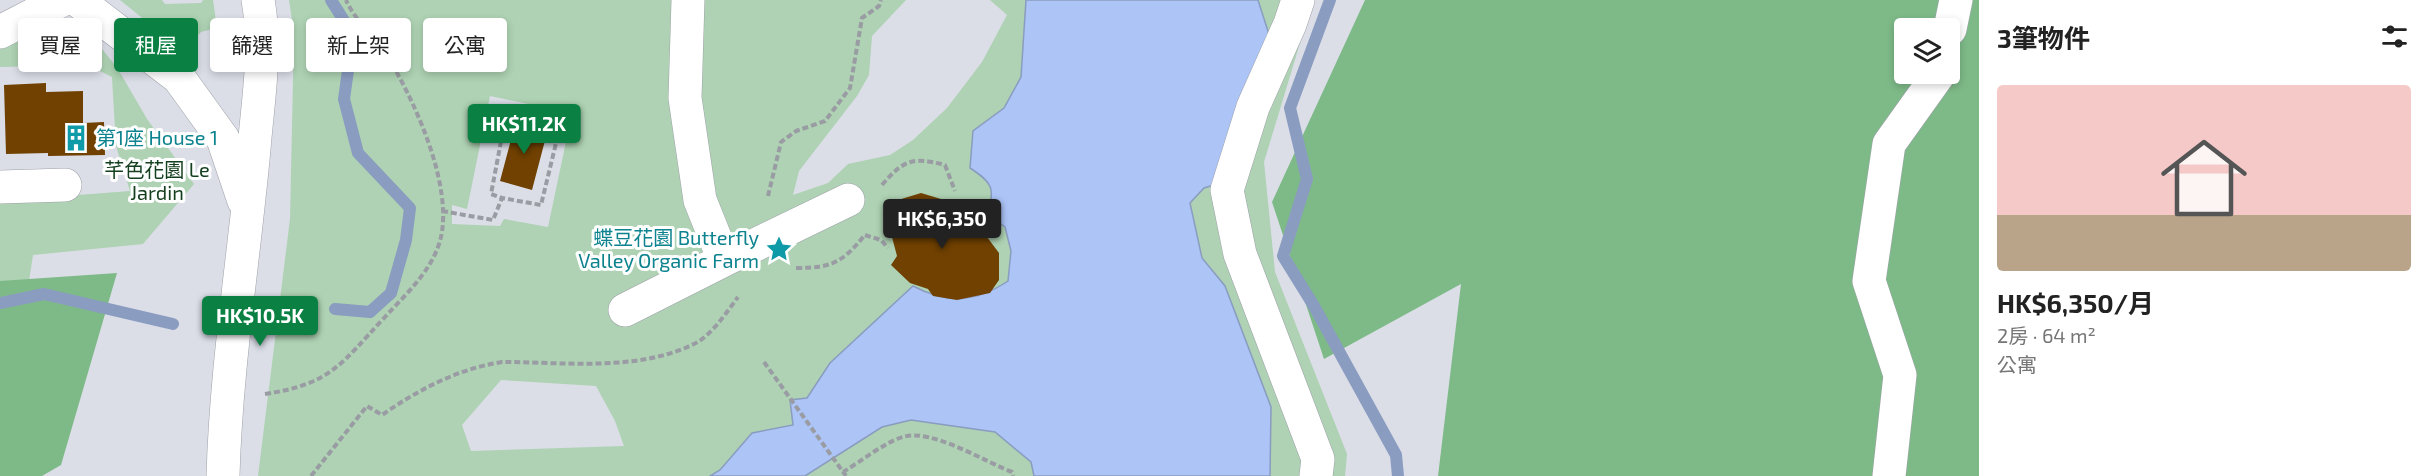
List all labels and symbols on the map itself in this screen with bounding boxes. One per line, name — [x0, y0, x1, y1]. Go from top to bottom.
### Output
pin: HK$11.2K — [462, 104, 586, 155]
building icon: 第1座 House 1 — [61, 123, 91, 153]
place label: 第1座 House 1 — [96, 125, 218, 149]
park label: 芊色花園 Le Jardin — [104, 157, 210, 204]
pin: HK$6,350 — [880, 199, 1004, 250]
place label: 蝶豆花園 Butterfly Valley Organic Farm — [578, 225, 759, 272]
place icon: 蝶豆花園 Butterfly Valley Organic Farm — [764, 234, 794, 264]
pin: HK$10.5K — [198, 296, 322, 347]

